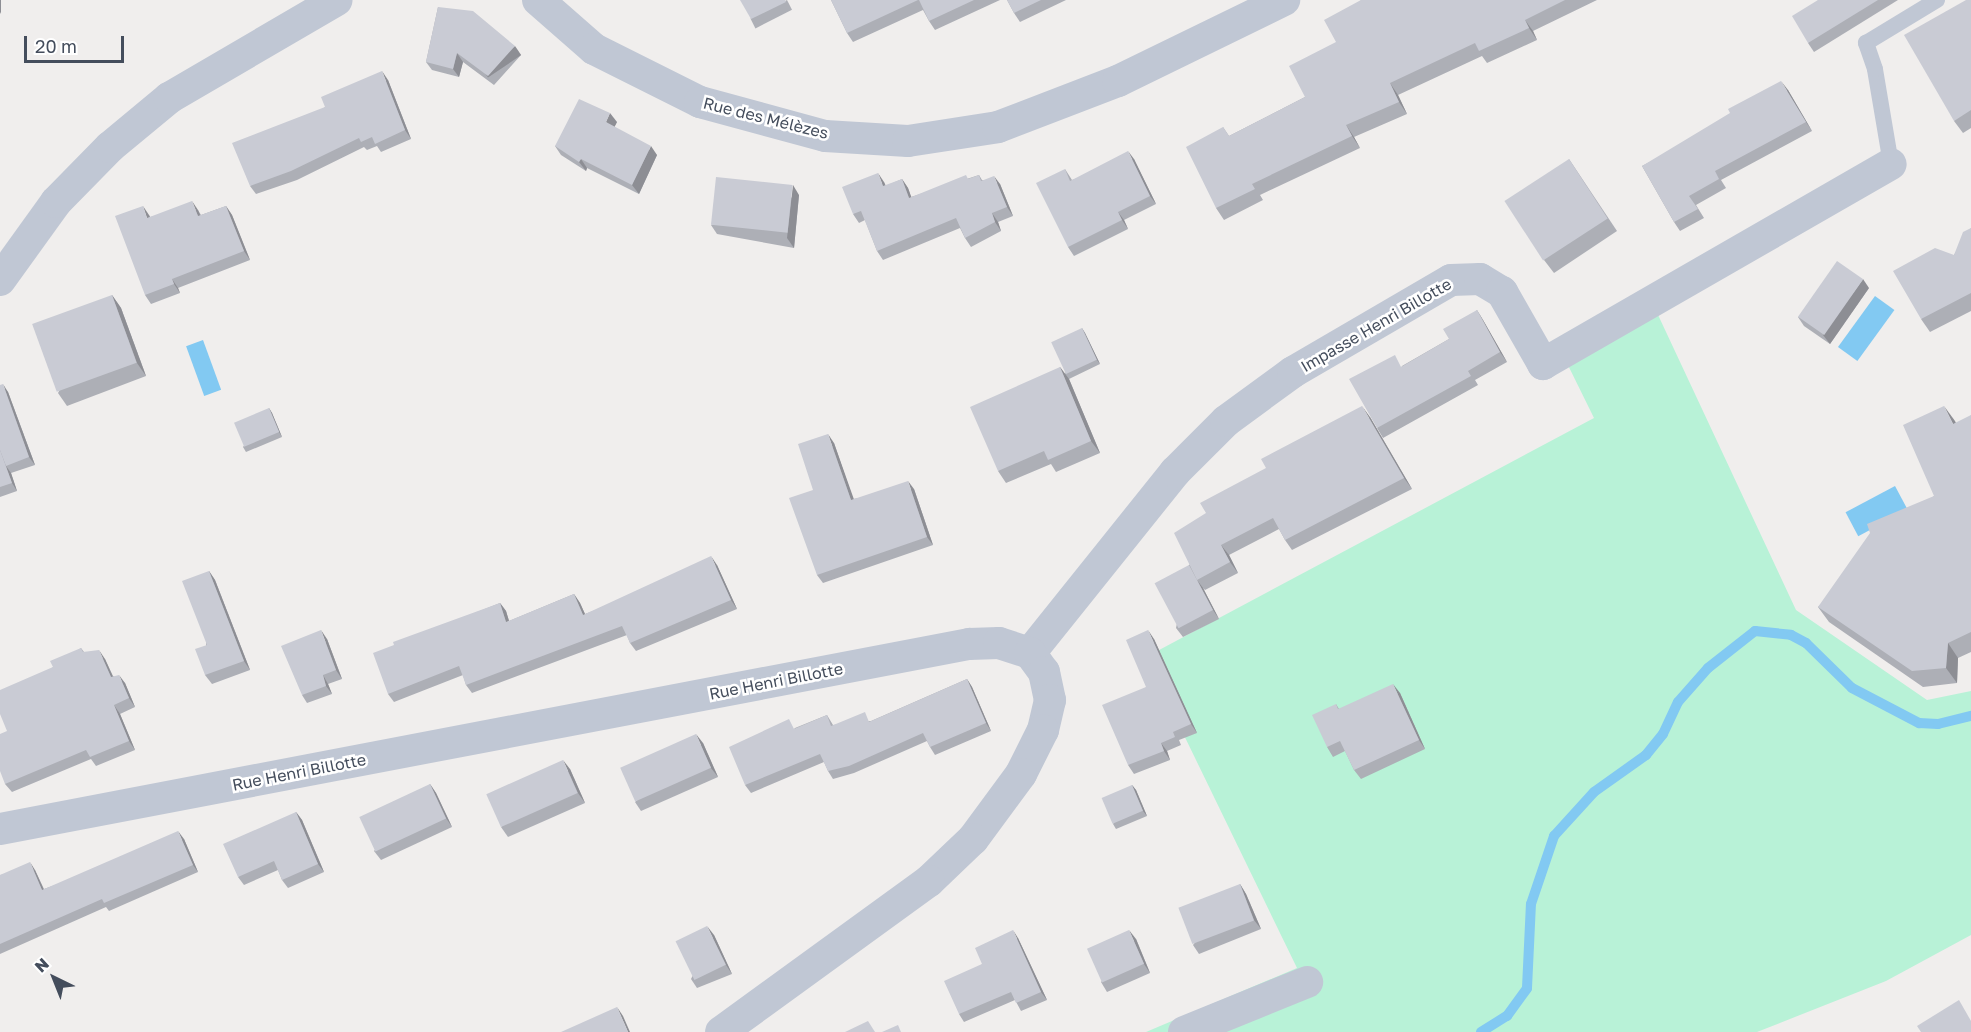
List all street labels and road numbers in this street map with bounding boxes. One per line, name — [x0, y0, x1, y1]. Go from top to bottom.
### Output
street label: Rue des Mélèzes — [701, 93, 831, 143]
street label: Impasse Henri Billotte — [1297, 274, 1455, 376]
street label: Rue Henri Billotte — [707, 659, 845, 703]
street label: Rue Henri Billotte — [230, 750, 368, 794]

